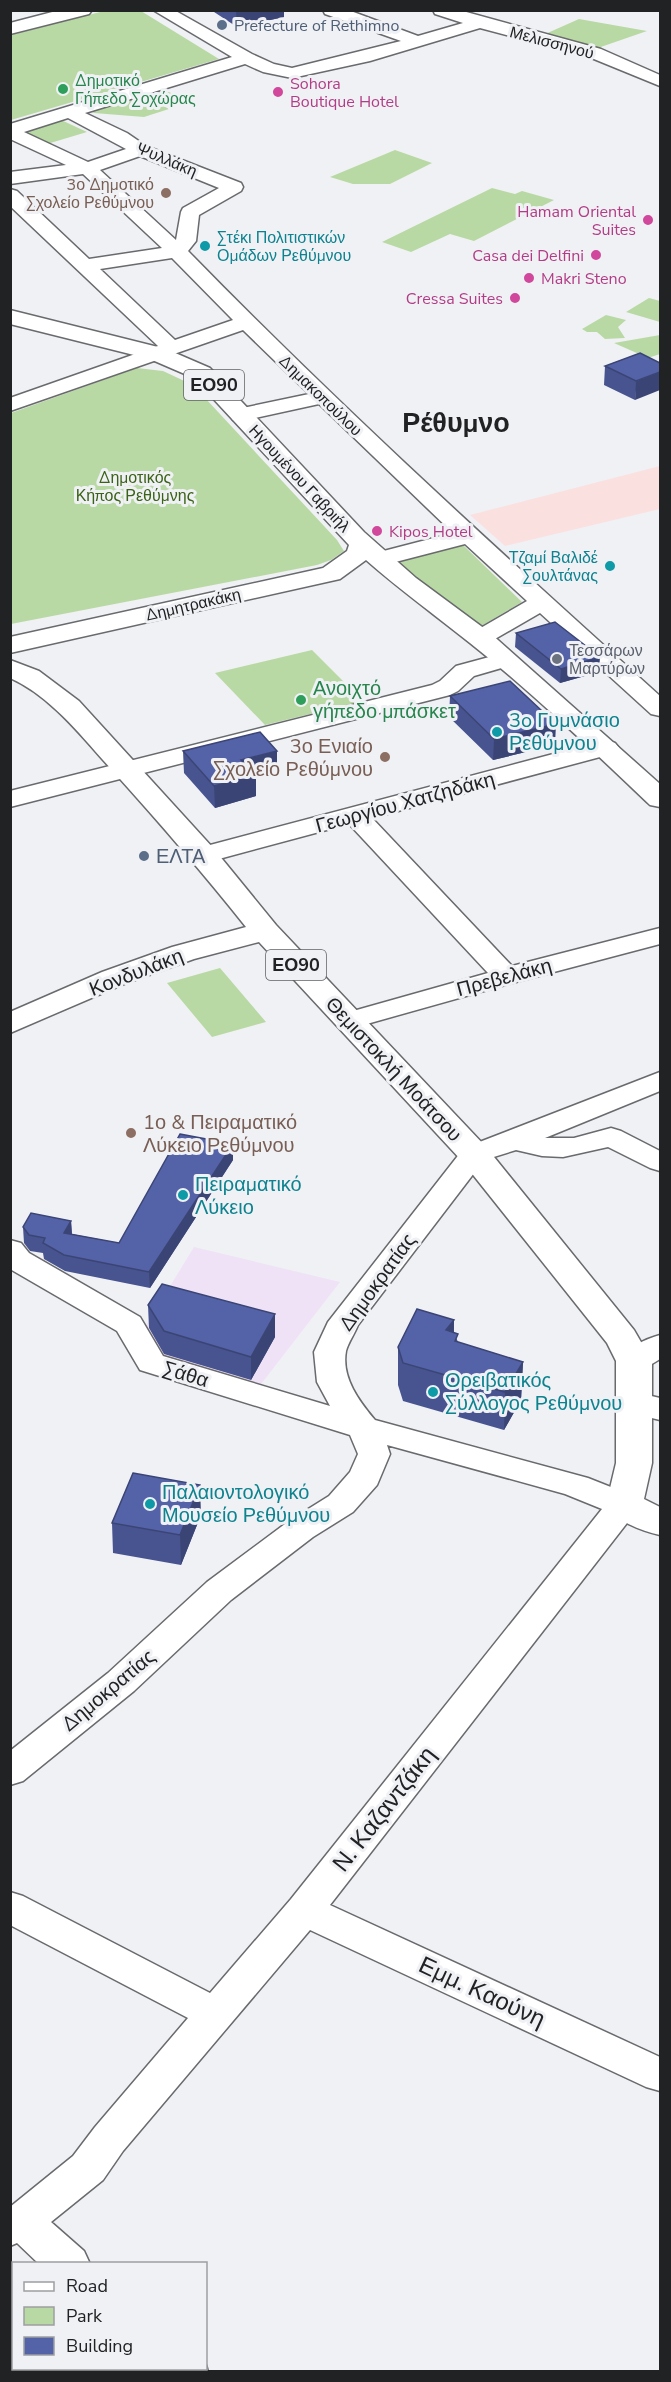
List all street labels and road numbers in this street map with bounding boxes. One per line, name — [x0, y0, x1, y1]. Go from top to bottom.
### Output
street label: Μελισσηνού — [507, 21, 596, 65]
street label: Ψυλλάκη — [133, 137, 200, 183]
street label: Δημακοπούλου — [274, 350, 367, 441]
road number: ΕΟ90 — [184, 370, 244, 400]
street label: Ηγουμένου Γαβριήλ — [244, 420, 355, 537]
street label: Δημητρακάκη — [143, 583, 243, 627]
street label: Γεωργίου Χατζηδάκη — [313, 766, 498, 839]
street label: Κονδυλάκη — [85, 942, 187, 1003]
road number: ΕΟ90 — [266, 950, 326, 980]
street label: Πρεβελάκη — [454, 952, 555, 1003]
street label: Θεμιστοκλή Μοάτσου — [319, 991, 468, 1148]
street label: Δημοκρατίας — [333, 1228, 422, 1337]
street label: Σάθα — [160, 1355, 212, 1394]
street label: Δημοκρατίας — [56, 1643, 161, 1738]
street label: Ν. Καζαντζάκη — [325, 1740, 443, 1878]
street label: Εμμ. Καούνη — [414, 1949, 550, 2035]

